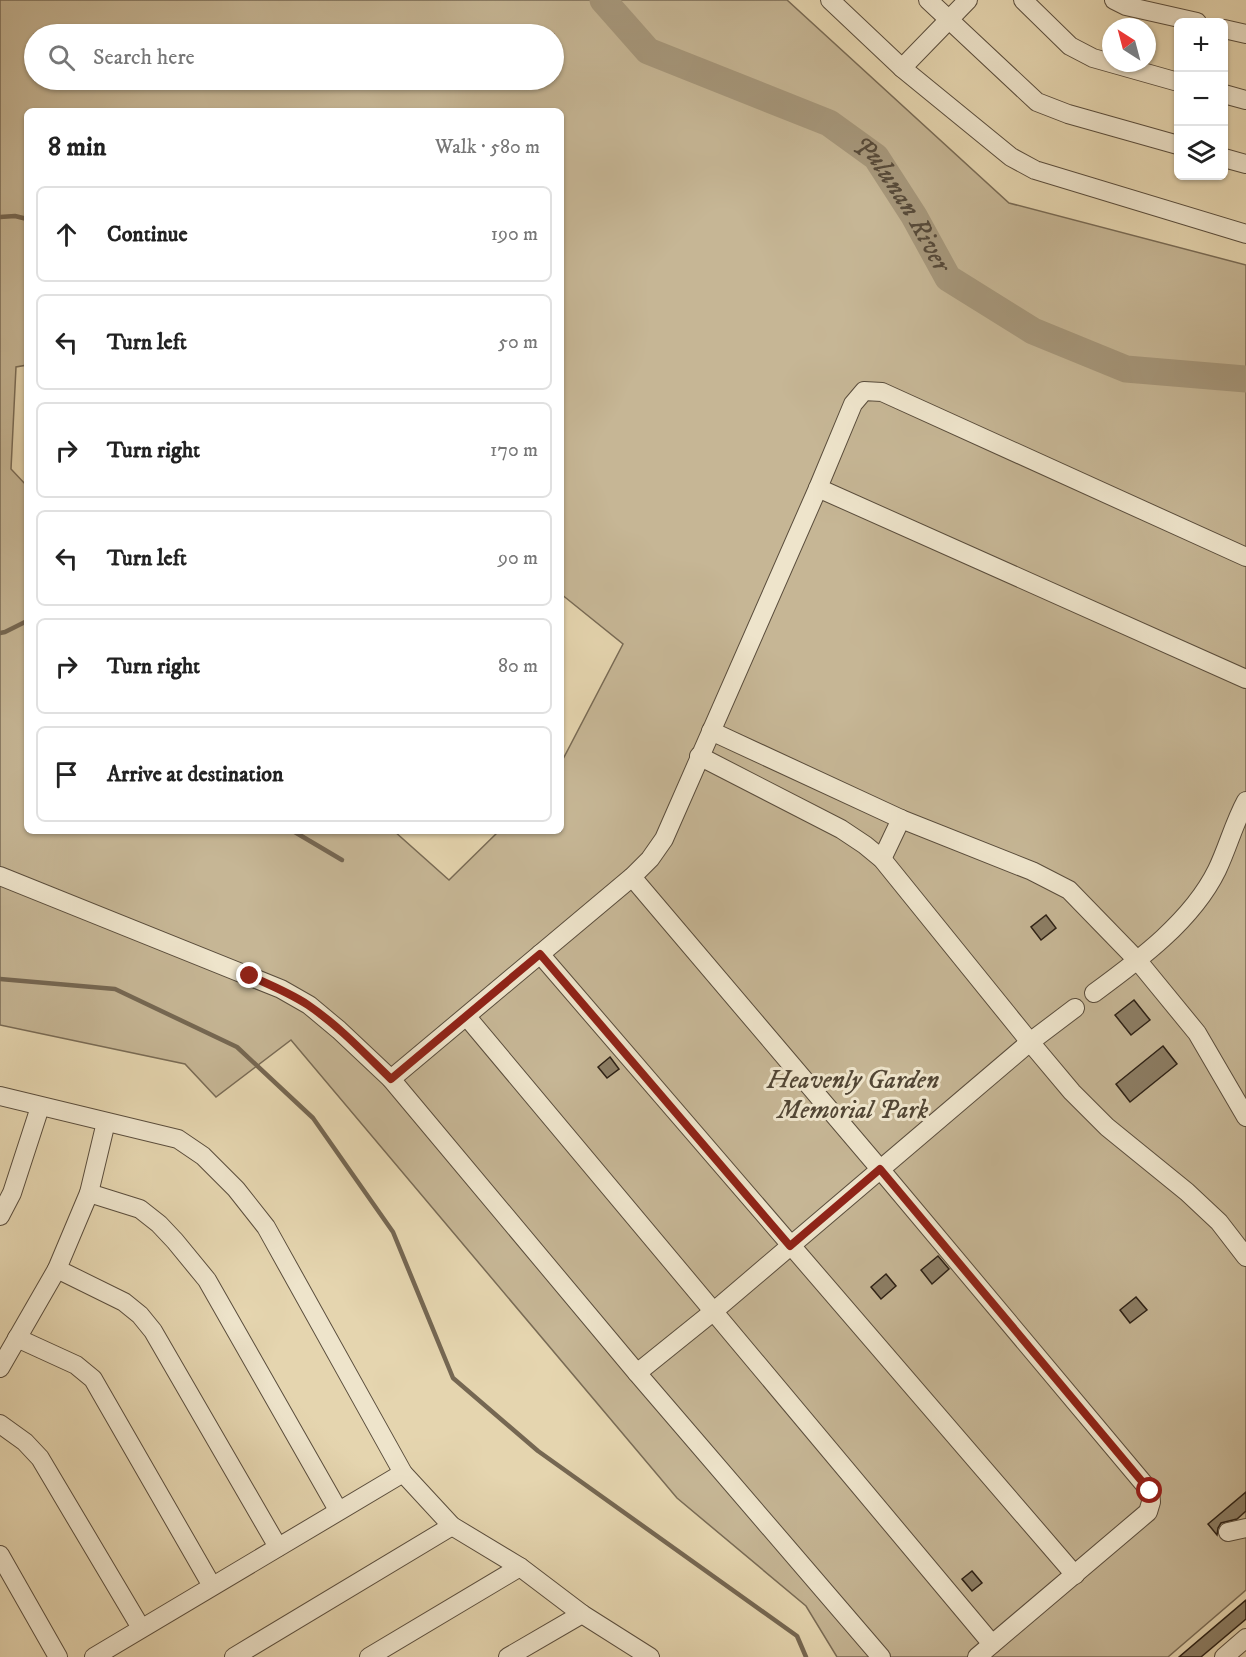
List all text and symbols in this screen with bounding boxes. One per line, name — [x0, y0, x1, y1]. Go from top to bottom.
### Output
north arrow — [1102, 18, 1156, 72]
map controls — [1174, 18, 1228, 180]
button: + — [1174, 18, 1228, 72]
search box — [24, 24, 564, 90]
icon: search — [45, 41, 78, 74]
text: Search here — [93, 44, 195, 71]
button: − — [1174, 72, 1228, 126]
button: layers — [1174, 126, 1228, 180]
water label: Pulunan River — [846, 129, 959, 280]
text: 8 min — [48, 131, 106, 164]
text: Walk · 580 m — [435, 135, 540, 160]
icon: ahead — [50, 218, 83, 251]
text: Continue — [107, 221, 188, 248]
text: 190 m — [491, 222, 538, 247]
icon: left — [50, 326, 83, 359]
text: Turn left — [107, 329, 187, 356]
text: 50 m — [498, 330, 538, 355]
icon: right — [50, 434, 83, 467]
text: Turn right — [107, 437, 200, 464]
text: 170 m — [490, 438, 538, 463]
icon: left — [50, 542, 83, 575]
text: Turn left — [107, 545, 187, 572]
text: 90 m — [498, 546, 538, 571]
icon: right — [50, 650, 83, 683]
text: Turn right — [107, 653, 200, 680]
text: 80 m — [498, 654, 538, 679]
icon: arrive — [50, 758, 83, 791]
text: Arrive at destination — [107, 761, 284, 788]
route end — [236, 962, 262, 988]
park label: Heavenly Garden Memorial Park — [766, 1064, 939, 1127]
route start — [1136, 1477, 1162, 1503]

